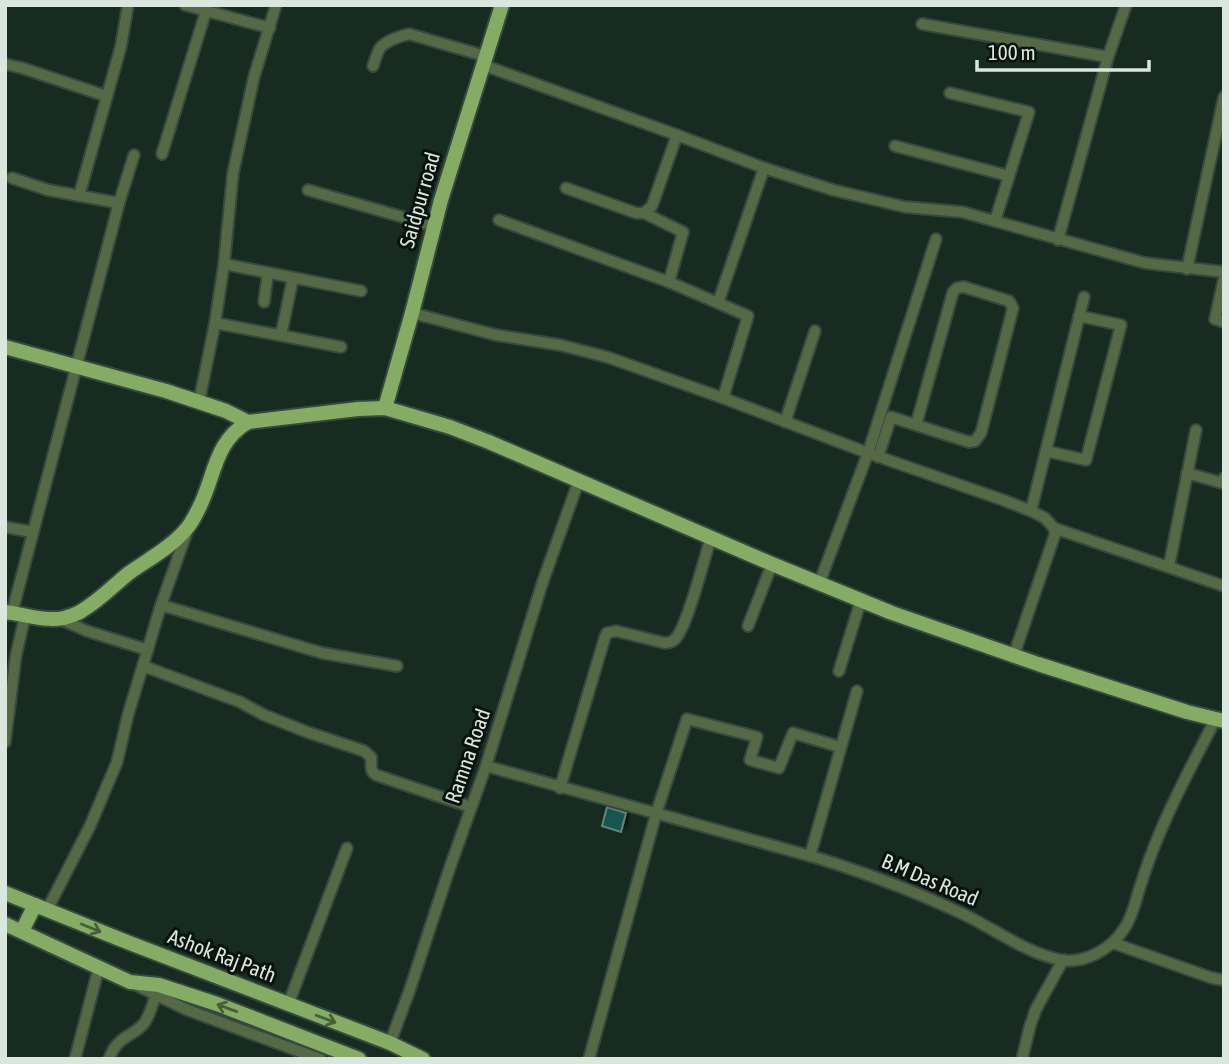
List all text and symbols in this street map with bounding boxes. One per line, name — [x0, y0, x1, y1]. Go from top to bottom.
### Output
scale bar — [977, 28, 1148, 72]
text: 100 m — [988, 40, 1036, 64]
street label: Saidpur road — [394, 149, 444, 250]
street label: Ramna Road — [440, 705, 494, 806]
street label: B.M Das Road — [879, 848, 982, 910]
one-way arrow — [80, 922, 101, 935]
street label: Ashok Raj Path — [165, 923, 280, 987]
one-way arrow — [216, 1001, 238, 1013]
one-way arrow — [315, 1013, 337, 1026]

